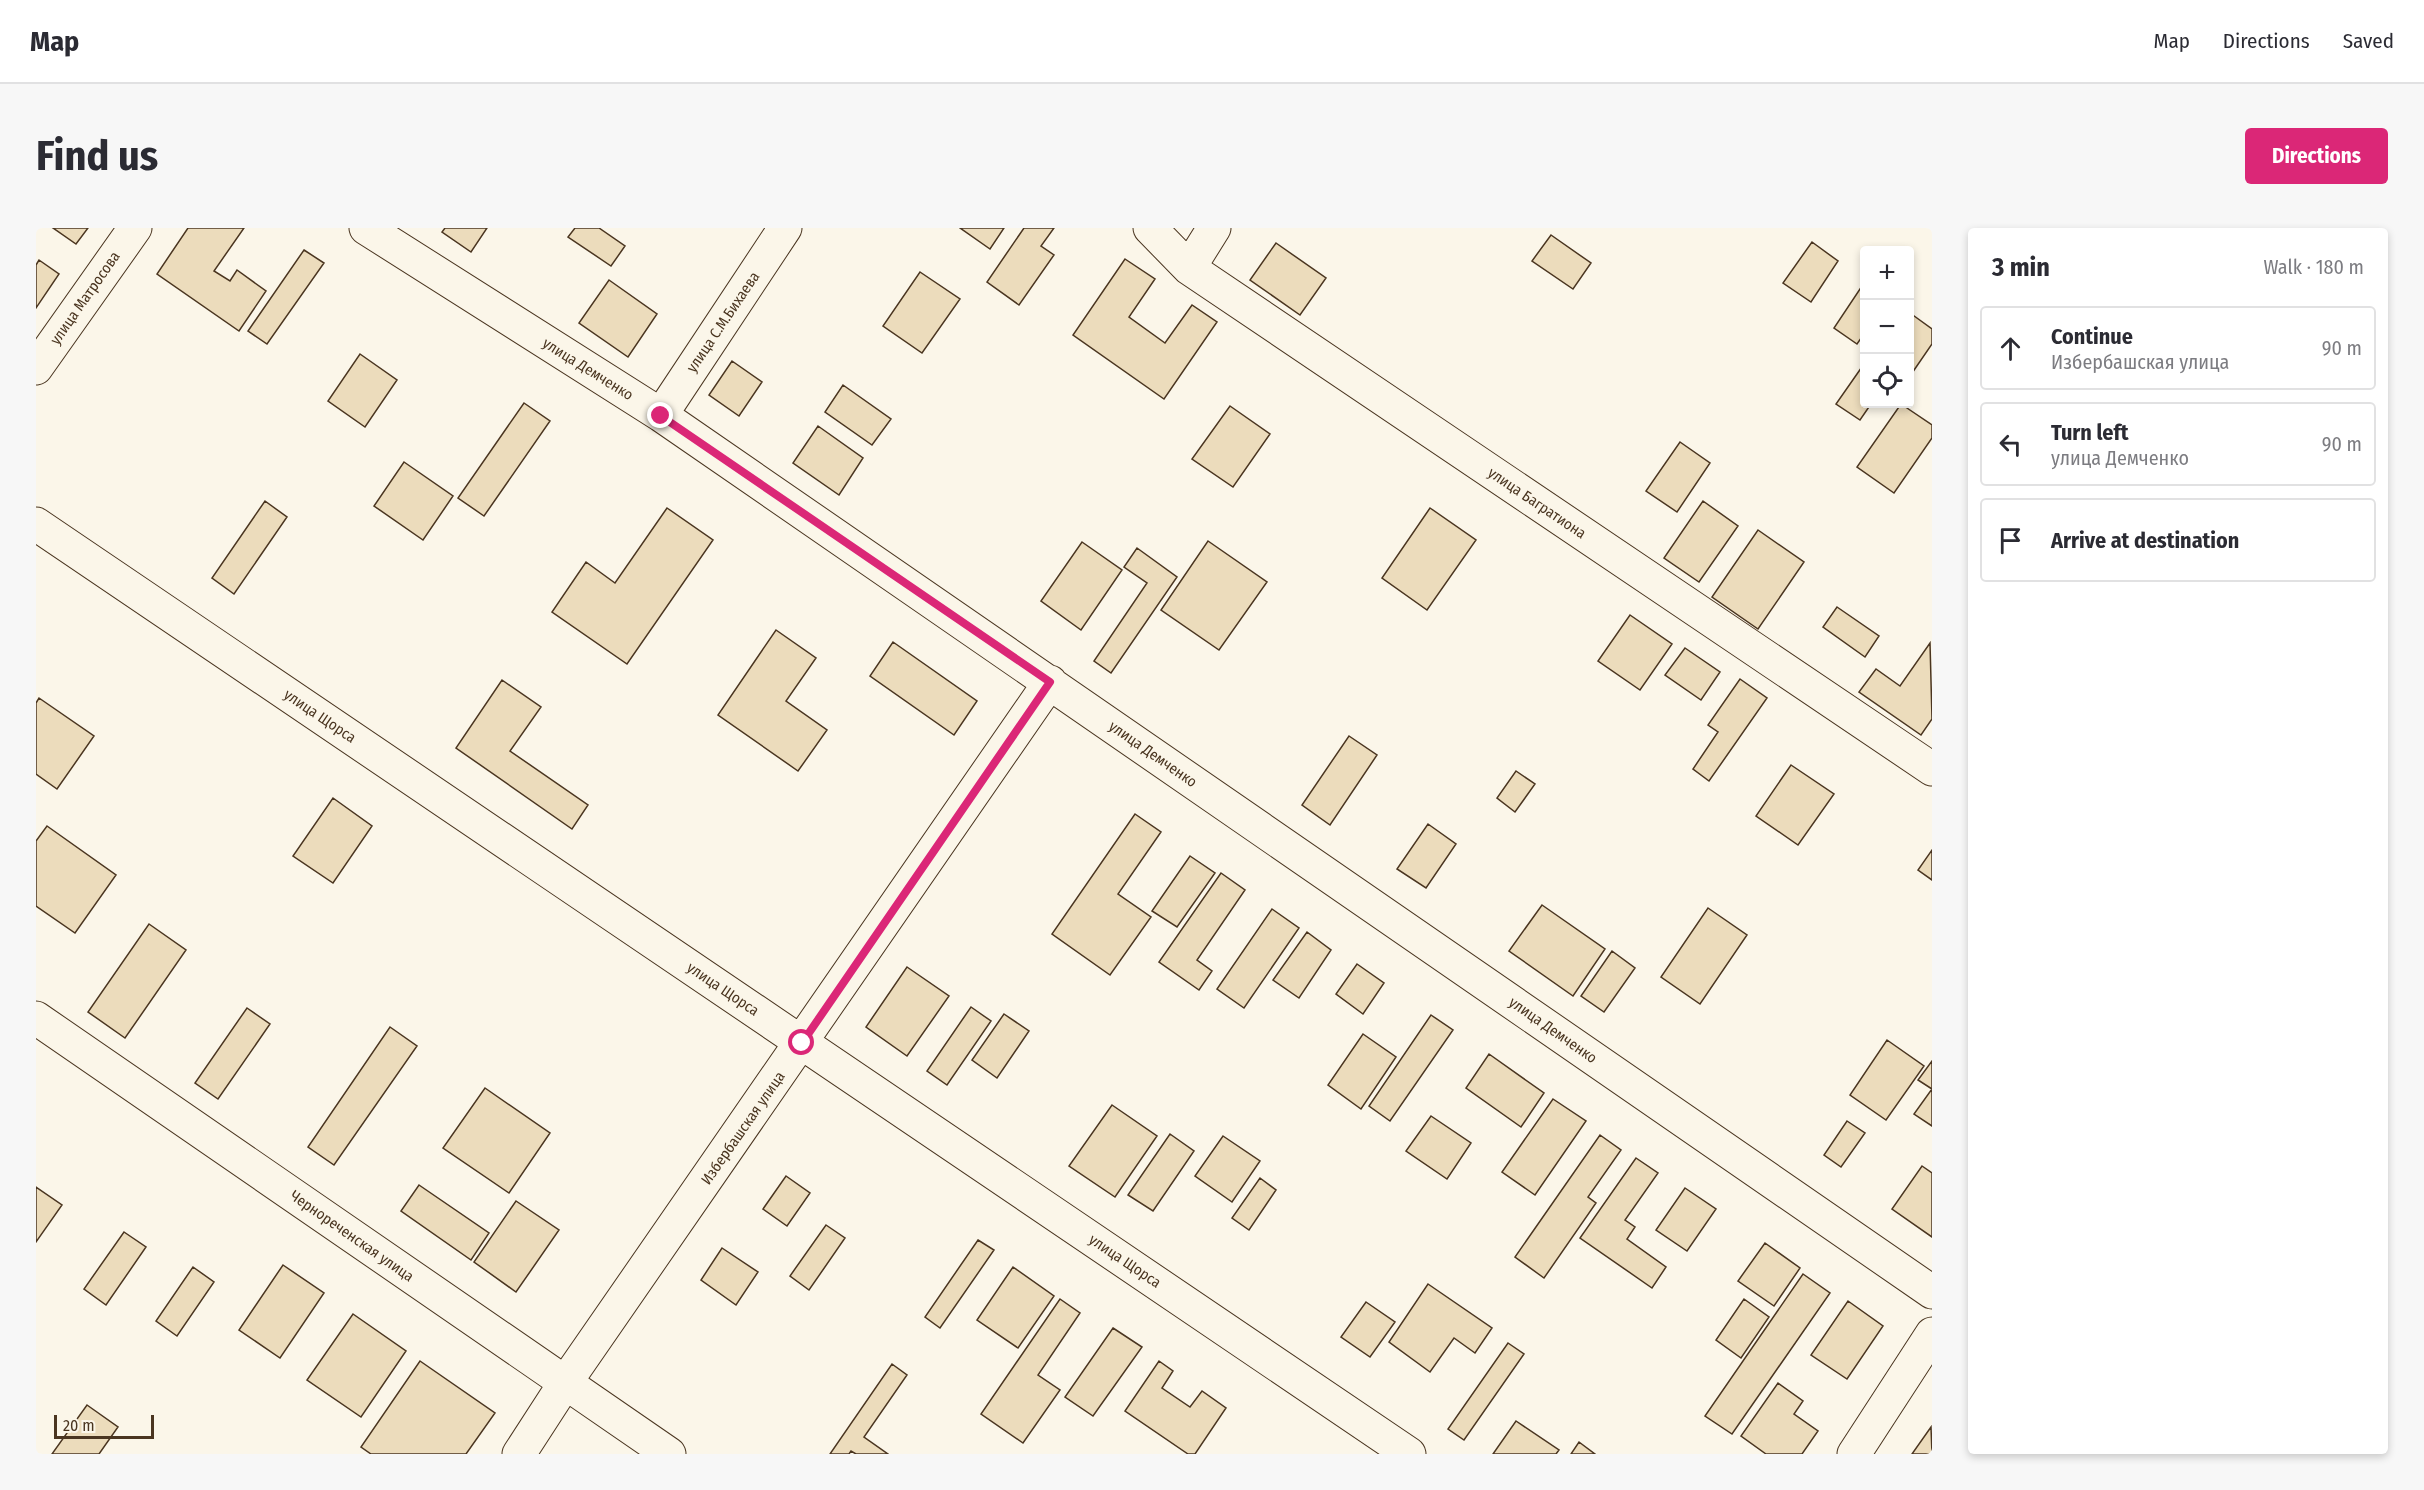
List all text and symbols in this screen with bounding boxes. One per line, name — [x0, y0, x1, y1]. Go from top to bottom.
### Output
text: Map — [30, 25, 79, 58]
text: Map — [2153, 28, 2190, 54]
text: Directions — [2223, 28, 2310, 54]
text: Saved — [2343, 28, 2394, 54]
button: Directions — [2245, 128, 2388, 184]
text: Find us — [36, 131, 158, 181]
map controls — [1860, 246, 1914, 408]
button: + — [1860, 246, 1914, 300]
street label: улица Матросова — [46, 248, 124, 348]
text: 3 min — [1992, 252, 2050, 283]
text: Walk · 180 m — [2263, 255, 2364, 279]
street label: улица С.М.Бихаева — [683, 268, 763, 376]
button: − — [1860, 300, 1914, 354]
text: Continue — [2051, 323, 2133, 350]
icon: ahead — [1994, 332, 2027, 365]
street label: улица Демченко — [539, 334, 637, 404]
text: 90 m — [2322, 336, 2362, 360]
text: Избербашская улица — [2051, 350, 2229, 374]
button: locate — [1860, 354, 1914, 408]
route end — [647, 402, 673, 428]
text: Turn left — [2051, 419, 2129, 446]
icon: left — [1994, 428, 2027, 461]
text: 90 m — [2322, 432, 2362, 456]
text: улица Демченко — [2051, 446, 2189, 470]
street label: улица Багратиона — [1485, 464, 1589, 542]
icon: arrive — [1994, 524, 2027, 557]
text: Arrive at destination — [2051, 527, 2239, 554]
street label: улица Щорса — [281, 685, 359, 747]
street label: улица Демченко — [1105, 717, 1201, 791]
street label: улица Щорса — [684, 958, 762, 1020]
street label: улица Демченко — [1505, 993, 1601, 1067]
route start — [788, 1029, 814, 1055]
street label: Избербашская улица — [697, 1068, 789, 1188]
street label: Чернореченская улица — [287, 1187, 417, 1285]
street label: улица Щорса — [1086, 1230, 1164, 1292]
scale bar — [54, 1412, 154, 1440]
text: 20 m — [63, 1416, 94, 1435]

